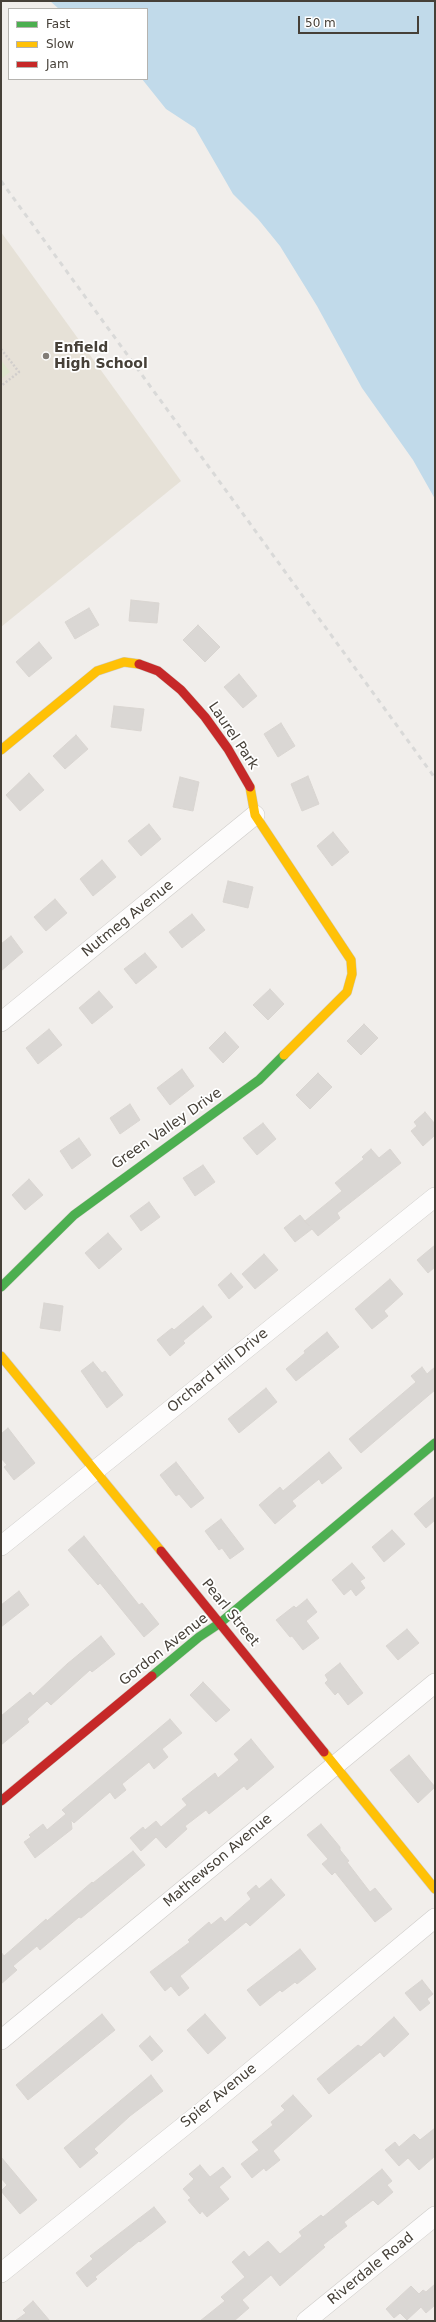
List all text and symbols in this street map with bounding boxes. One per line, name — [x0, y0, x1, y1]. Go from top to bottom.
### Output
legend — [8, 8, 148, 80]
scale bar — [300, 8, 421, 34]
text: 50 m — [305, 16, 336, 30]
text: Fast — [46, 17, 70, 31]
text: Slow — [46, 37, 74, 51]
text: Jam — [46, 57, 69, 71]
place label: Enfield High School — [54, 340, 148, 372]
marker: Enfield High School — [41, 351, 51, 361]
street label: Laurel Park — [204, 699, 262, 773]
street label: Nutmeg Avenue — [79, 877, 177, 961]
street label: Green Valley Drive — [109, 1085, 225, 1173]
street label: Orchard Hill Drive — [164, 1325, 272, 1417]
street label: Pearl Street — [198, 1576, 262, 1650]
street label: Gordon Avenue — [116, 1610, 212, 1690]
street label: Mathewson Avenue — [160, 1811, 276, 1911]
street label: Spier Avenue — [178, 2060, 260, 2132]
street label: Riverdale Road — [325, 2229, 417, 2309]

